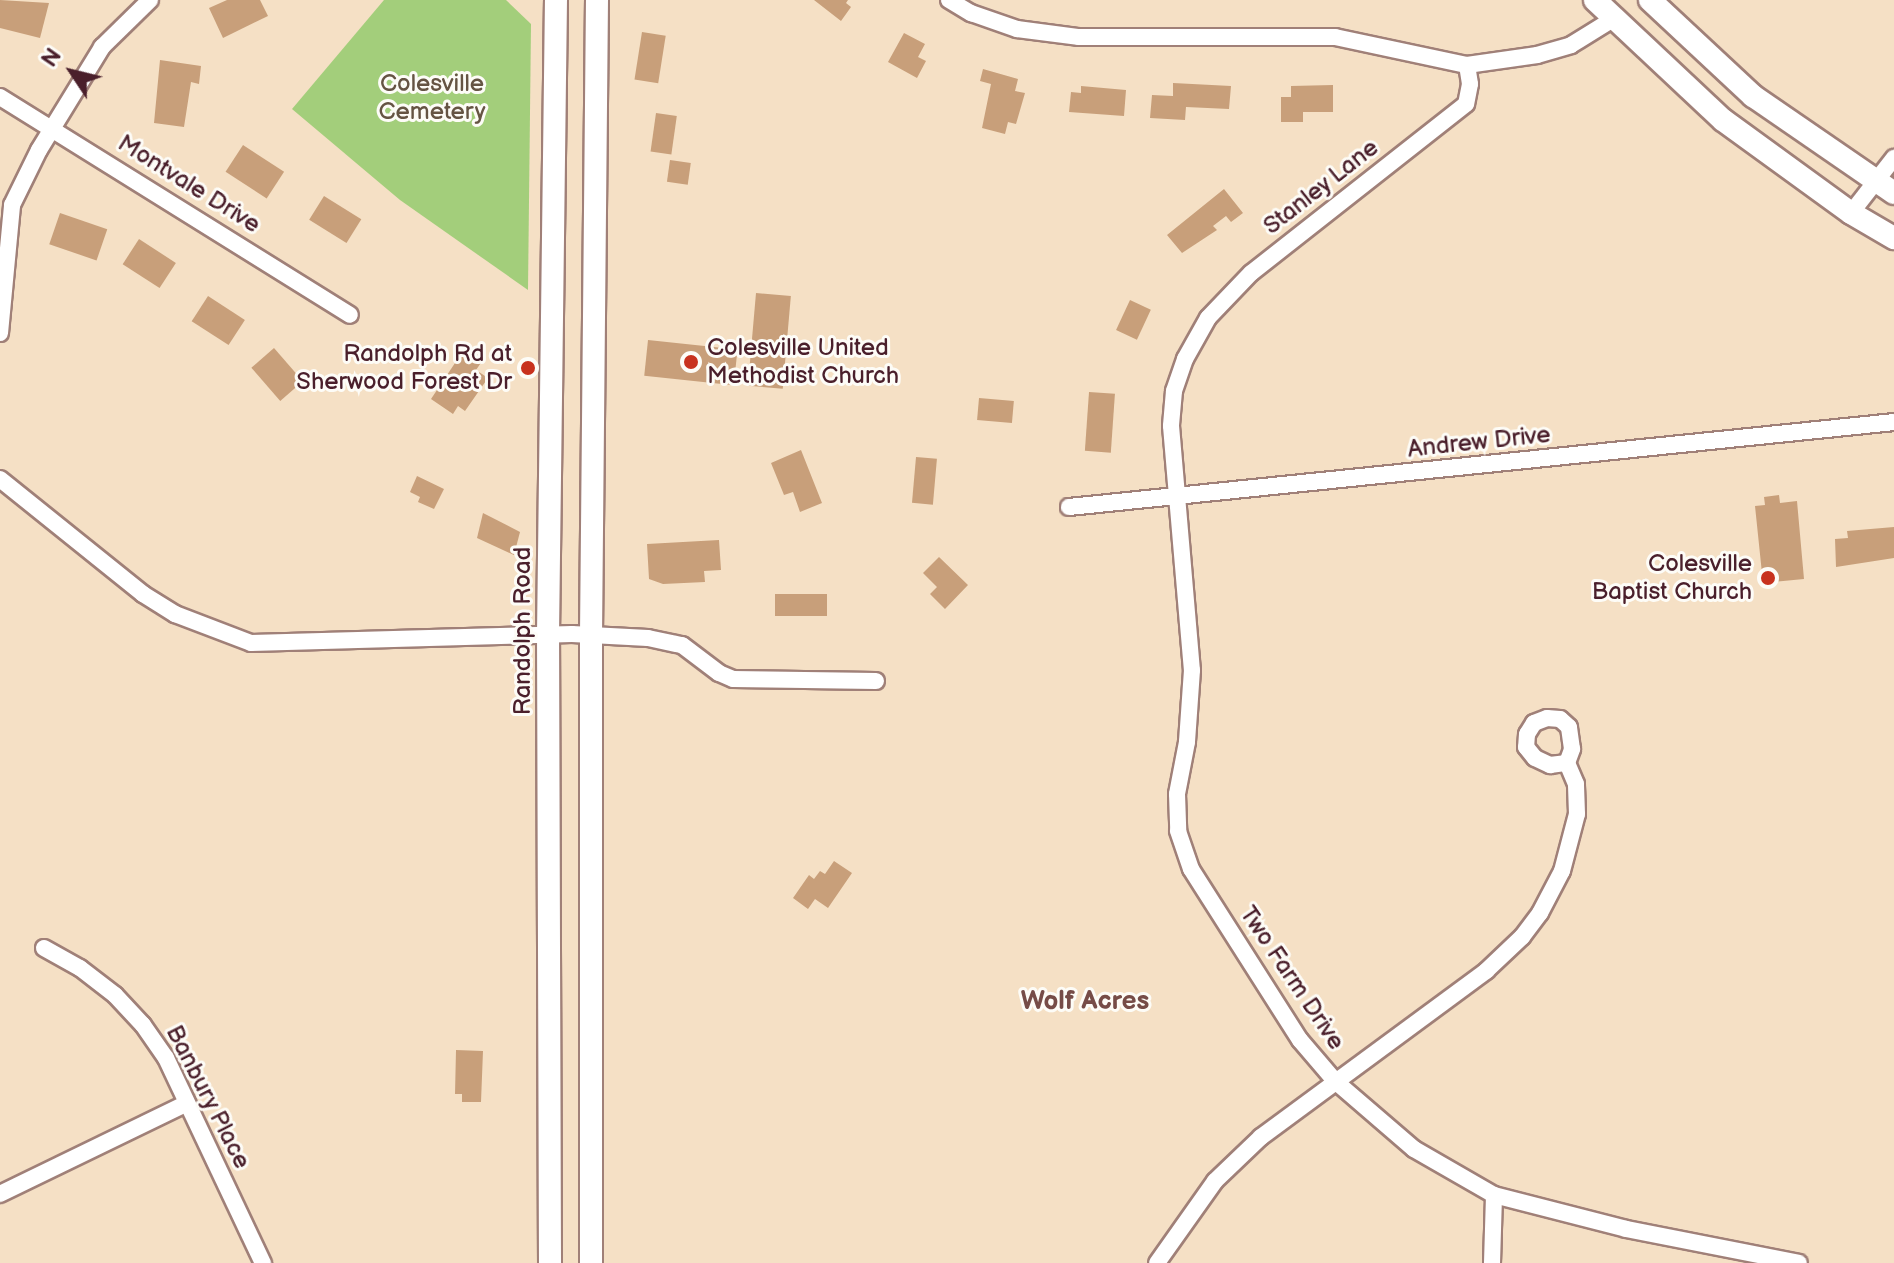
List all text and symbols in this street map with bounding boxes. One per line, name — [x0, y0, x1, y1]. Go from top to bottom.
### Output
north arrow — [32, 32, 112, 112]
text: N — [36, 43, 68, 72]
park label: Colesville Cemetery — [379, 70, 485, 126]
street label: Montvale Drive — [113, 129, 265, 239]
street label: Stanley Lane — [1257, 133, 1385, 241]
place label: Colesville United Methodist Church — [707, 334, 899, 390]
place label: Randolph Rd at Sherwood Forest Dr — [296, 340, 512, 396]
marker: Colesville United Methodist Church — [682, 353, 700, 371]
marker: Randolph Rd at Sherwood Forest Dr — [519, 359, 537, 377]
street label: Andrew Drive — [1406, 420, 1552, 464]
street label: Randolph Road — [509, 547, 537, 715]
place label: Colesville Baptist Church — [1592, 550, 1752, 606]
marker: Colesville Baptist Church — [1759, 569, 1777, 587]
street label: Two Farm Drive — [1233, 901, 1351, 1055]
district label: Wolf Acres — [1021, 986, 1149, 1018]
street label: Banbury Place — [159, 1020, 257, 1174]

